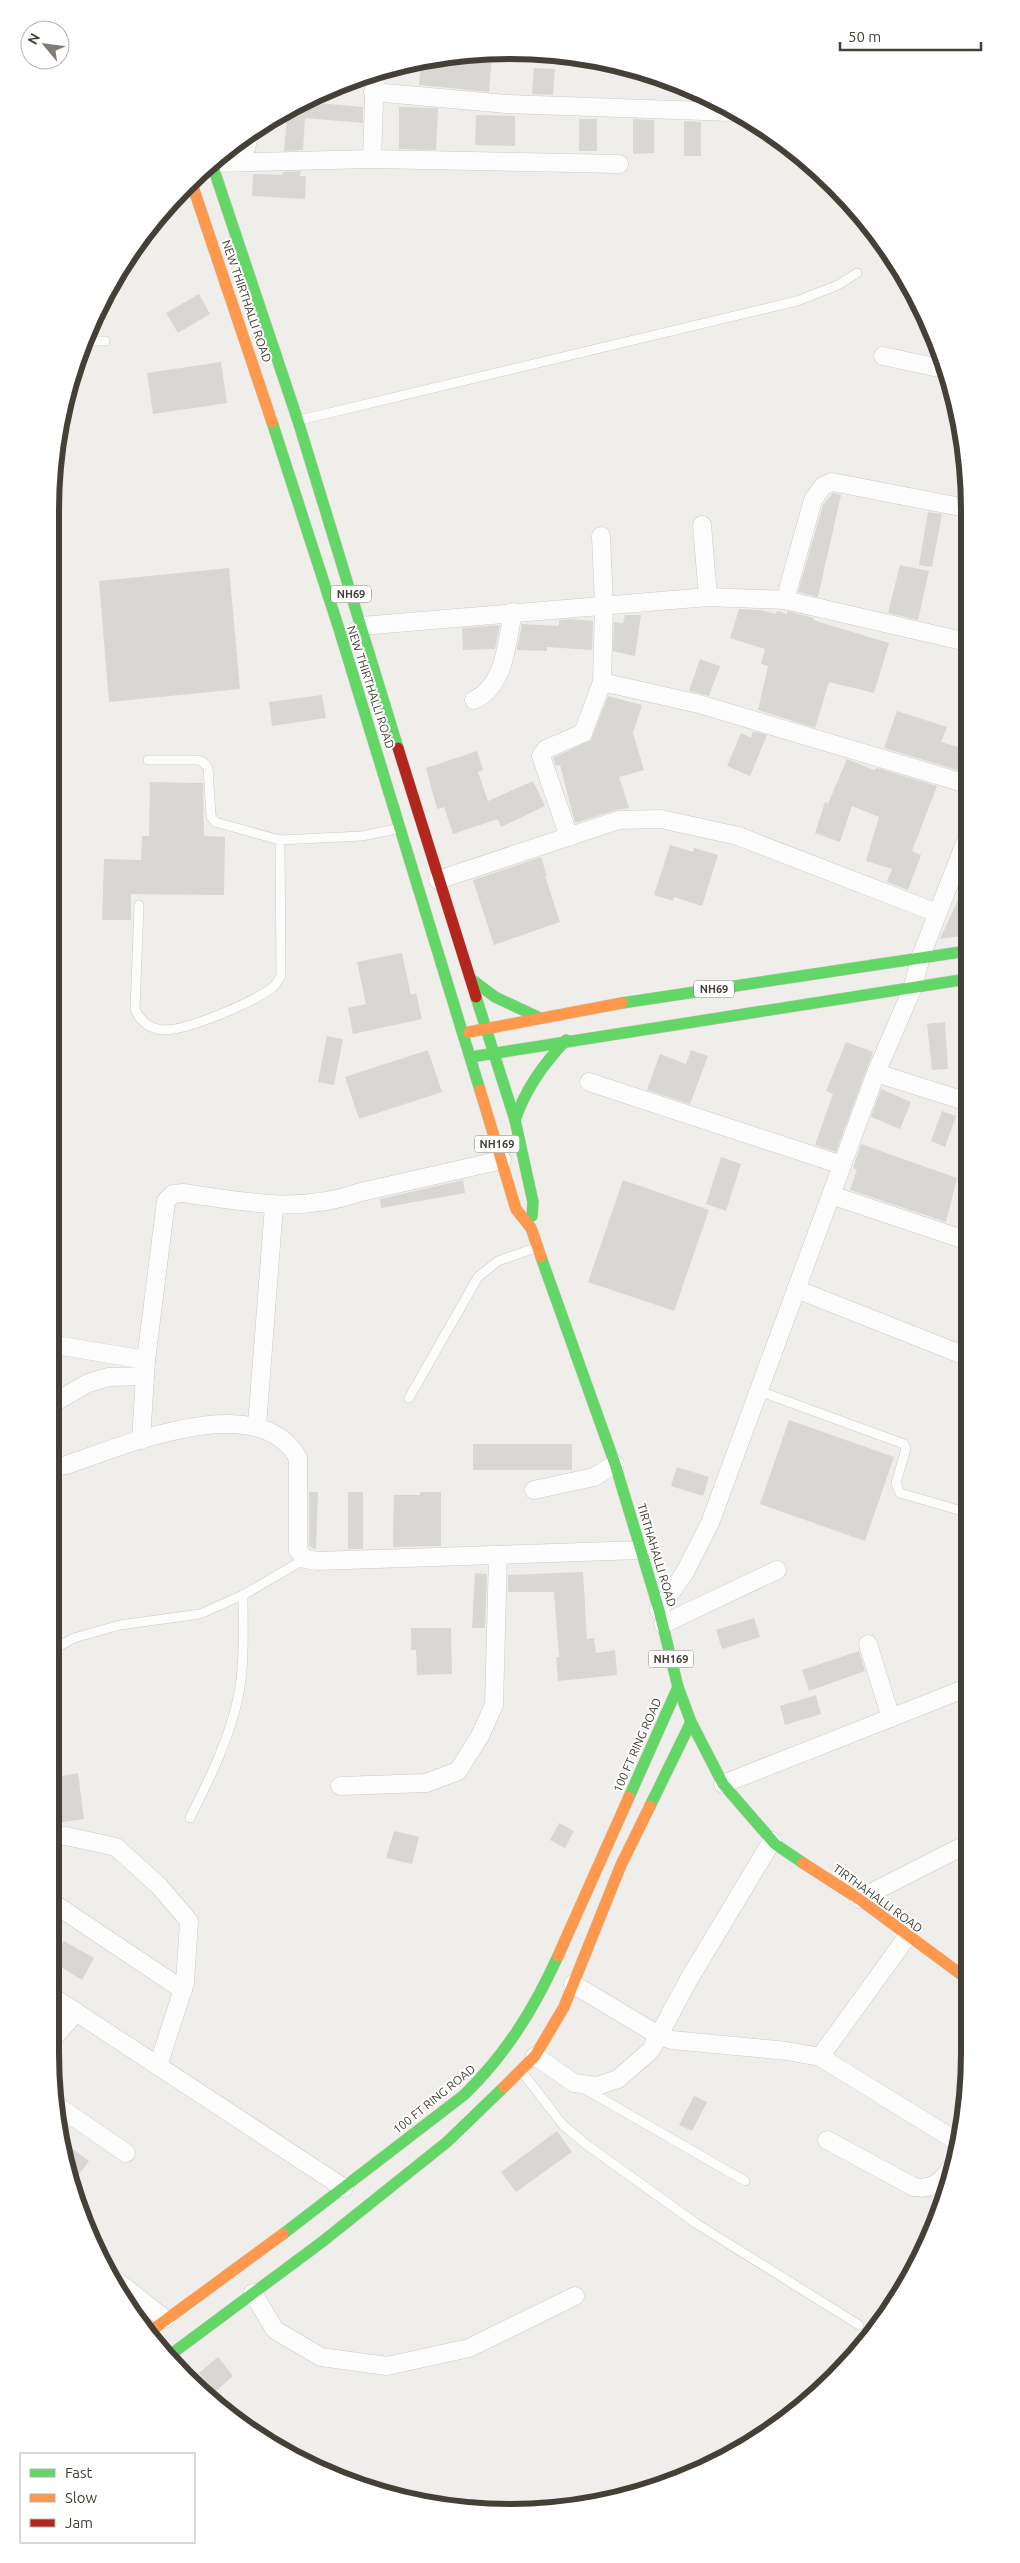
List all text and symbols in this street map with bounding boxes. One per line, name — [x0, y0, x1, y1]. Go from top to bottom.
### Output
north arrow — [20, 20, 70, 70]
scale bar — [840, 20, 981, 52]
text: 50 m — [848, 28, 881, 45]
text: N — [24, 30, 43, 47]
street label: NEW THIRTHALLI ROAD — [220, 238, 274, 364]
road number: NH69 — [331, 586, 371, 602]
street label: NEW THIRTHALLI ROAD — [345, 624, 397, 750]
road number: NH69 — [694, 981, 734, 998]
road number: NH169 — [474, 1136, 520, 1152]
street label: TIRTHAHALLI ROAD — [635, 1502, 679, 1608]
road number: NH169 — [648, 1650, 694, 1668]
street label: 100 FT RING ROAD — [610, 1696, 664, 1794]
street label: TIRTHAHALLI ROAD — [831, 1861, 925, 1935]
street label: 100 FT RING ROAD — [390, 2062, 478, 2136]
legend — [20, 2453, 195, 2543]
text: Fast — [65, 2464, 93, 2481]
text: Slow — [65, 2489, 98, 2506]
text: Jam — [65, 2514, 93, 2531]

